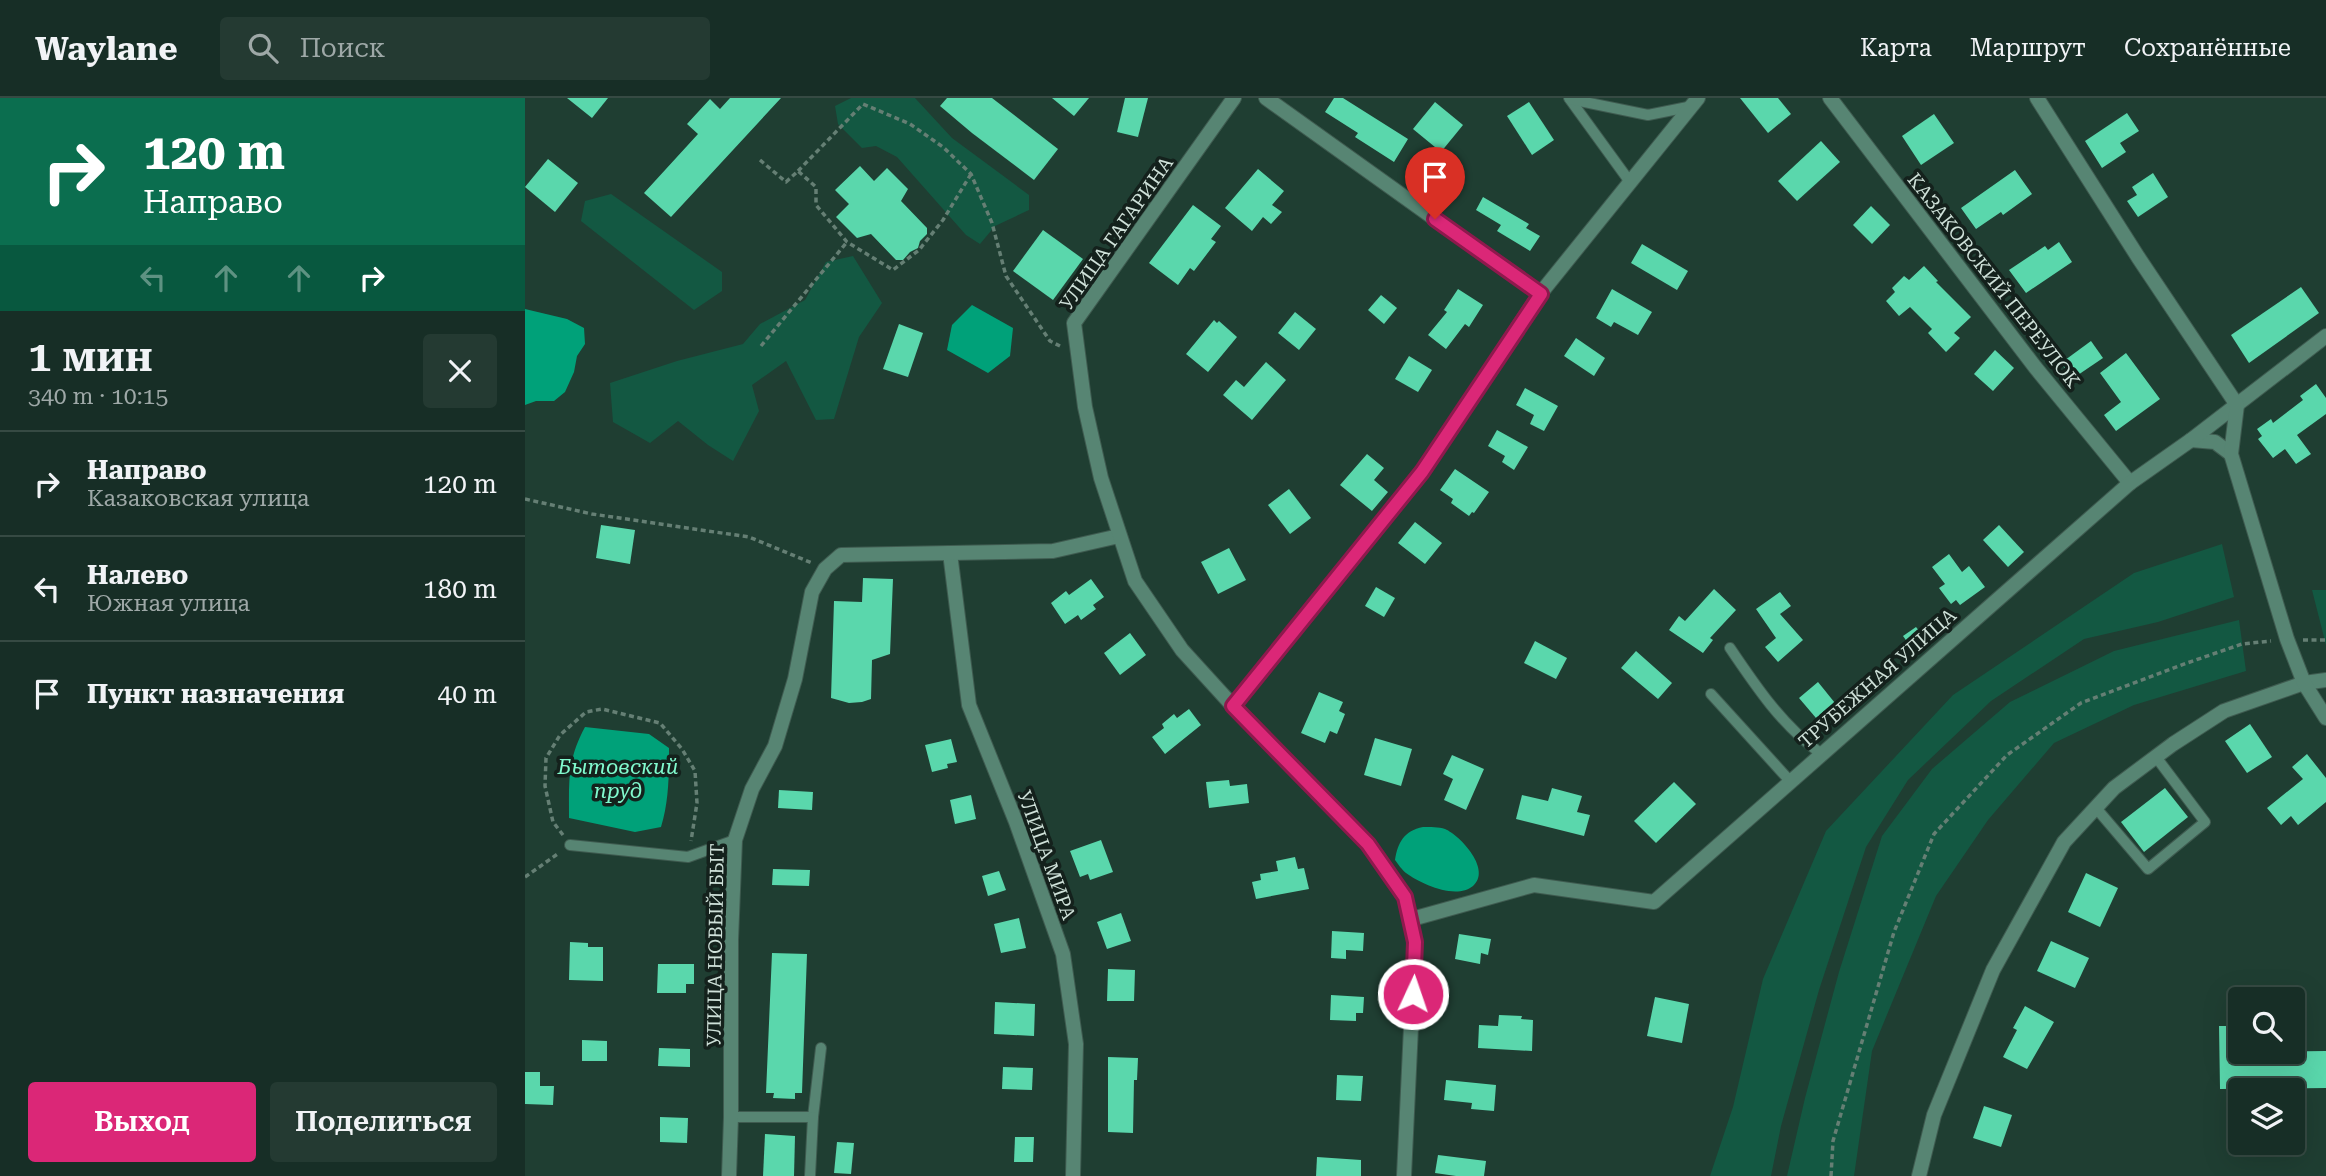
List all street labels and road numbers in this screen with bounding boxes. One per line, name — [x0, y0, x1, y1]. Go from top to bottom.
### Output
street label: УЛИЦА ГАГАРИНА — [1055, 152, 1178, 314]
street label: КАЗАКОВСКИЙ ПЕРЕУЛОК — [1903, 168, 2085, 392]
street label: ТРУБЕЖНАЯ УЛИЦА — [1794, 603, 1961, 753]
street label: УЛИЦА МИРА — [1012, 787, 1081, 924]
street label: УЛИЦА НОВЫЙ БЫТ — [702, 843, 729, 1047]

